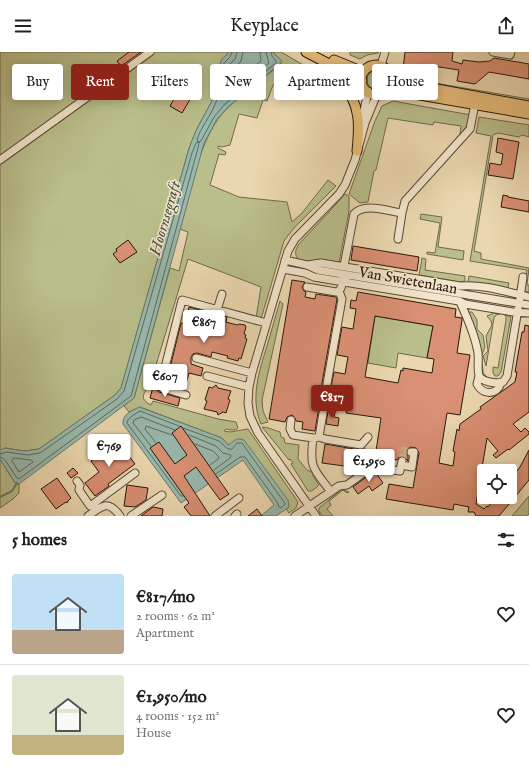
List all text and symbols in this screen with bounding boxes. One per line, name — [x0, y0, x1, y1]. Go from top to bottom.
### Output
icon: menu — [12, 15, 34, 37]
text: Keyplace — [230, 15, 299, 38]
icon: share — [495, 15, 517, 37]
chip: Buy — [12, 64, 63, 100]
chip: Rent — [71, 64, 129, 100]
chip: Filters — [137, 64, 202, 100]
chip: New — [210, 64, 266, 100]
chip: Apartment — [274, 64, 364, 100]
chip: House — [372, 64, 438, 100]
water label: Hoornsegraft — [145, 178, 186, 259]
street label: Van Swietenlaan — [356, 262, 459, 299]
pin: €867 — [180, 310, 228, 344]
text: €867 — [192, 314, 216, 331]
pin: €607 — [141, 364, 189, 398]
text: €607 — [152, 368, 178, 385]
pin: €817 — [308, 385, 356, 419]
text: €817 — [320, 389, 344, 406]
pin: €769 — [85, 434, 133, 468]
text: €769 — [97, 438, 121, 455]
pin: €1,950 — [336, 449, 402, 483]
text: €1,950 — [353, 453, 385, 470]
map controls — [477, 464, 517, 504]
button: locate — [477, 464, 517, 504]
icon: filters — [495, 529, 517, 551]
text: 5 homes — [12, 530, 67, 551]
text: €817/mo — [136, 587, 195, 608]
icon: home — [44, 590, 92, 638]
icon: heart — [495, 603, 517, 625]
text: 2 rooms · 62 m² — [136, 608, 215, 625]
text: Apartment — [136, 625, 194, 642]
text: €1,950/mo — [136, 687, 207, 708]
icon: home — [44, 691, 92, 739]
icon: heart — [495, 704, 517, 726]
text: 4 rooms · 152 m² — [136, 708, 219, 725]
text: House — [136, 725, 171, 742]

